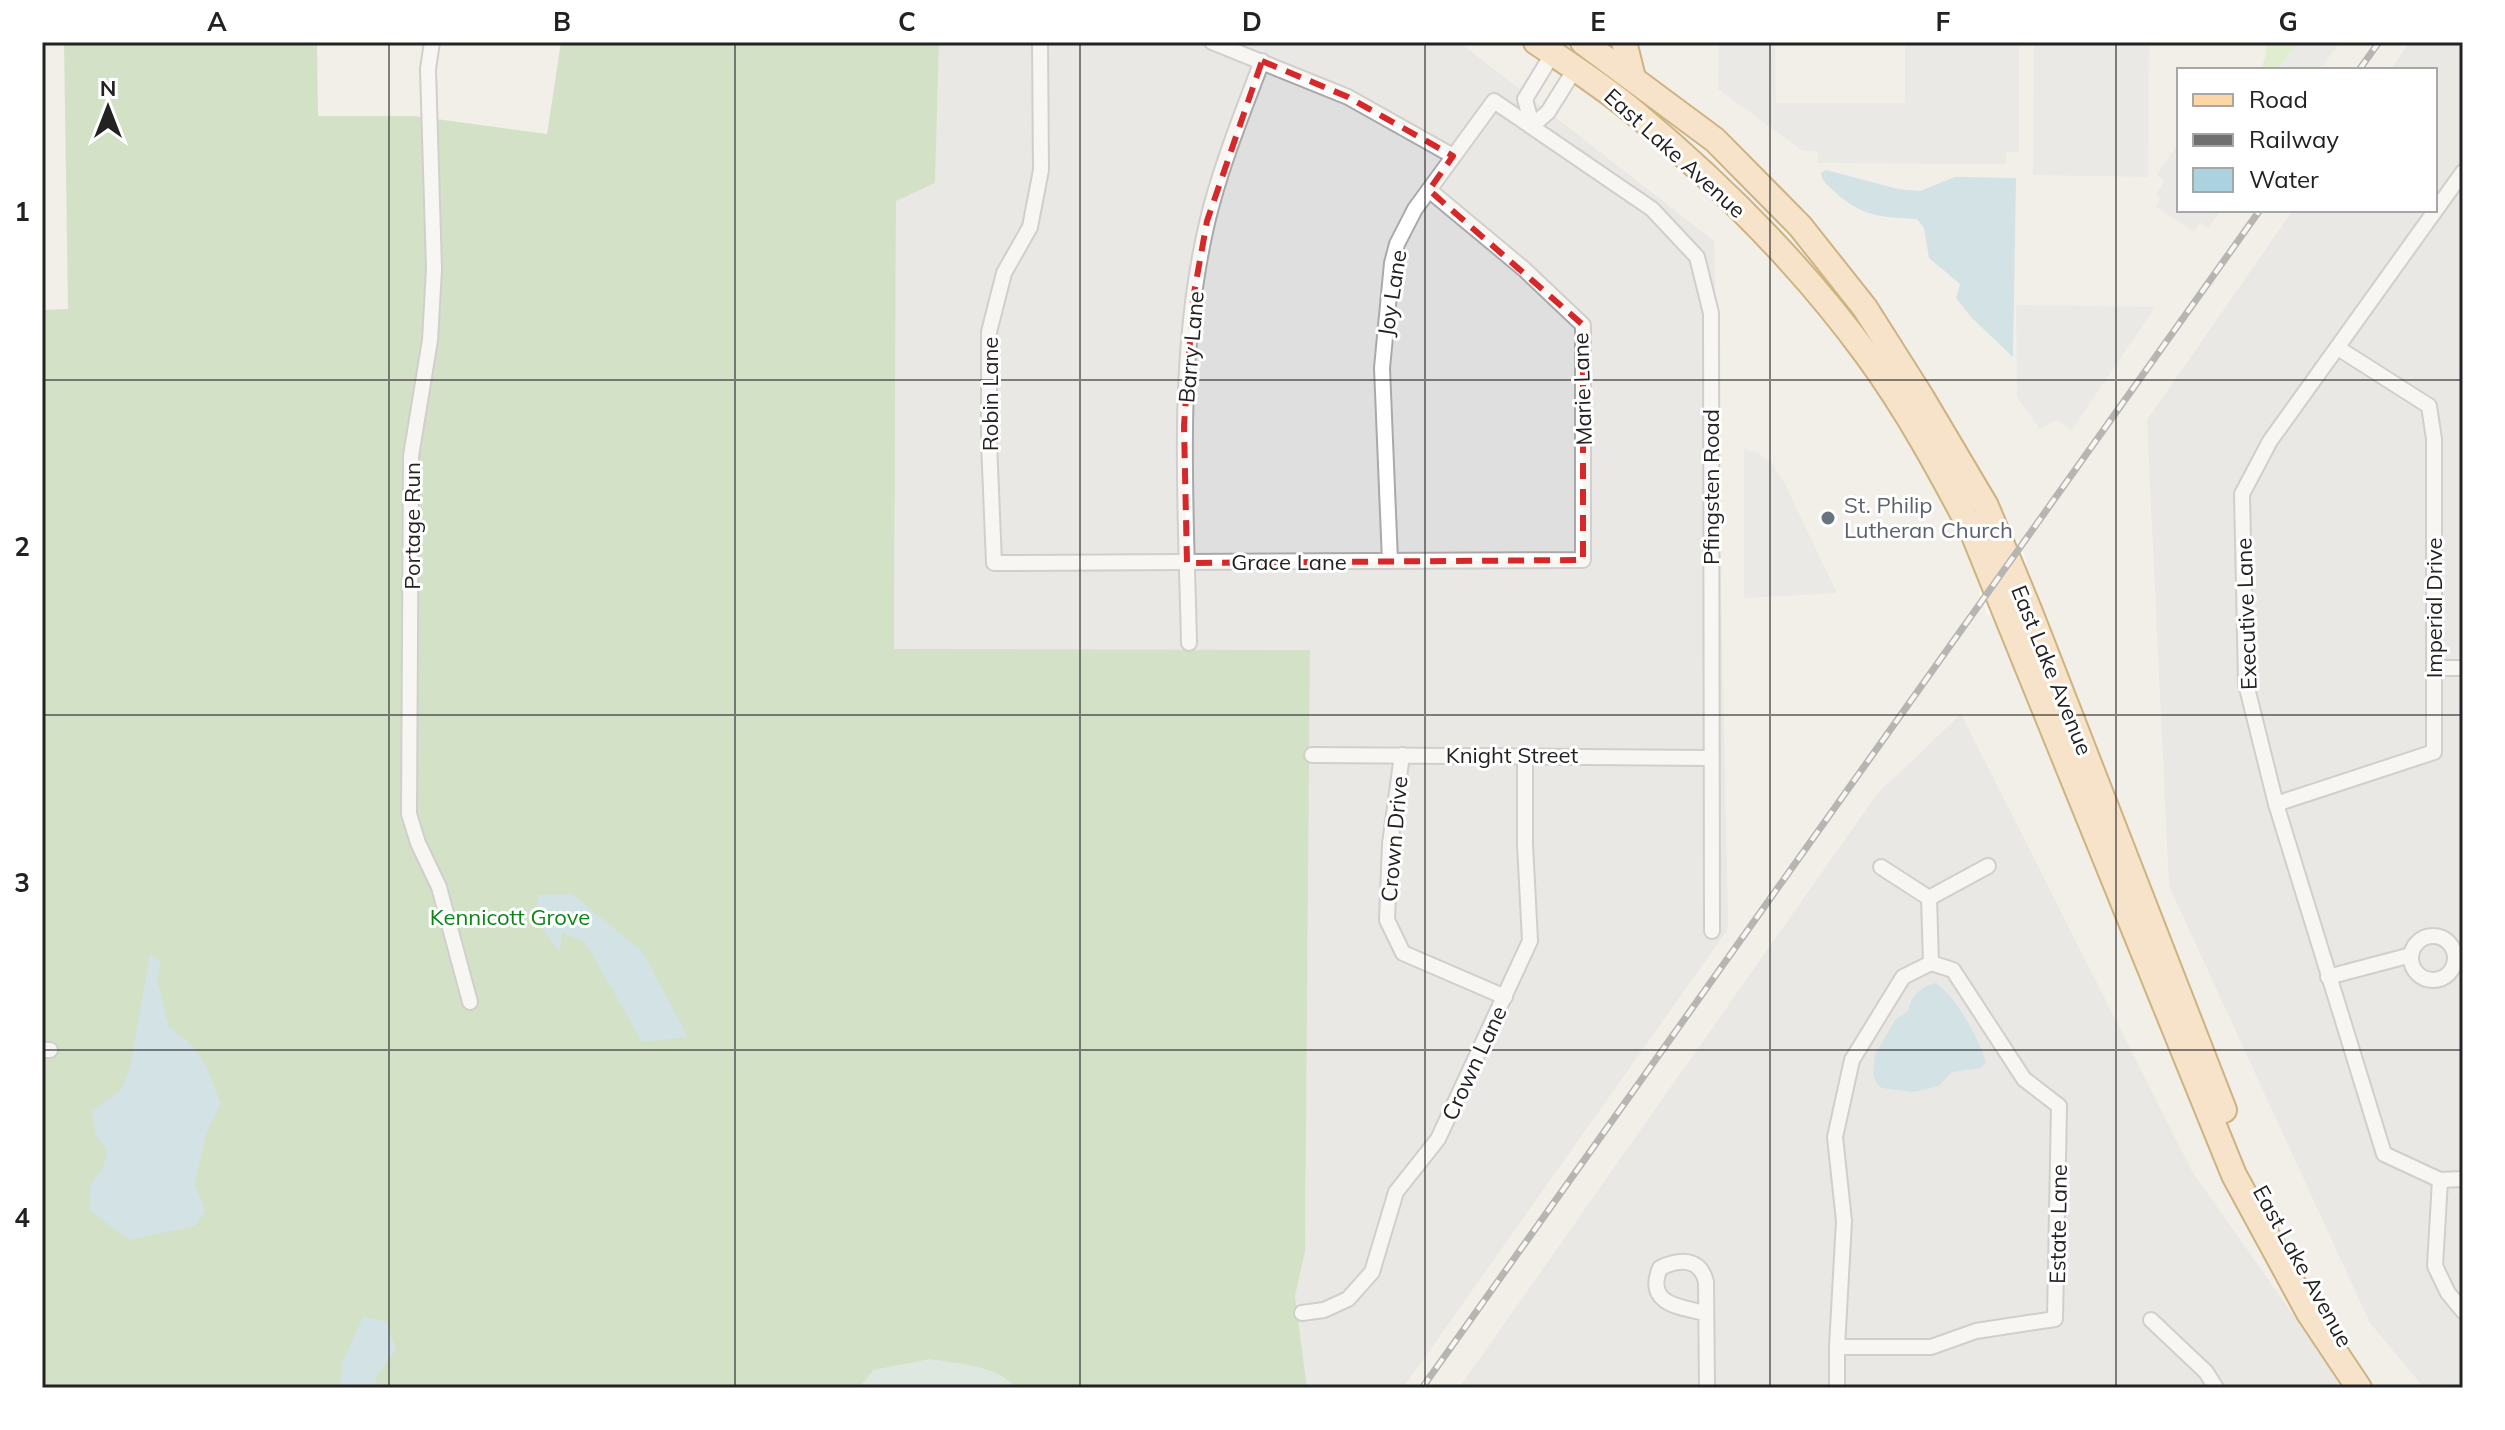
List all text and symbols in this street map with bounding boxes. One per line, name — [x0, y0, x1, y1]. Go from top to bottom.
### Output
text: A — [207, 5, 227, 38]
text: B — [553, 5, 571, 38]
text: C — [898, 5, 916, 38]
text: D — [1242, 5, 1262, 38]
text: E — [1590, 5, 1606, 38]
text: F — [1936, 5, 1951, 38]
text: G — [2278, 5, 2298, 38]
north arrow — [68, 68, 148, 148]
legend — [2177, 68, 2437, 212]
text: N — [100, 74, 116, 102]
street label: East Lake Avenue — [1598, 82, 1752, 224]
text: Road — [2249, 84, 2308, 114]
text: Railway — [2249, 124, 2339, 154]
text: Water — [2249, 164, 2319, 194]
text: 1 — [14, 195, 30, 228]
street label: Joy Lane — [1371, 248, 1413, 338]
street label: Barry Lane — [1172, 290, 1210, 404]
street label: Marie Lane — [1566, 332, 1598, 446]
street label: Robin Lane — [976, 337, 1004, 451]
street label: Pfingsten Road — [1697, 409, 1725, 565]
street label: Portage Run — [398, 462, 426, 590]
place label: St. Philip Lutheran Church — [1844, 491, 2013, 544]
marker: St. Philip Lutheran Church — [1819, 509, 1837, 527]
text: 2 — [14, 530, 30, 563]
street label: Executive Lane — [2229, 537, 2263, 691]
street label: Imperial Drive — [2420, 538, 2448, 678]
street label: Grace Lane — [1231, 548, 1347, 576]
street label: East Lake Avenue — [2005, 581, 2099, 759]
street label: Knight Street — [1446, 741, 1579, 769]
street label: Crown Drive — [1375, 775, 1413, 903]
text: 3 — [14, 866, 30, 899]
park label: Kennicott Grove — [430, 903, 590, 931]
street label: Crown Lane — [1435, 1001, 1513, 1125]
street label: Estate Lane — [2043, 1164, 2073, 1284]
street label: East Lake Avenue — [2247, 1180, 2359, 1352]
text: 4 — [14, 1201, 30, 1234]

